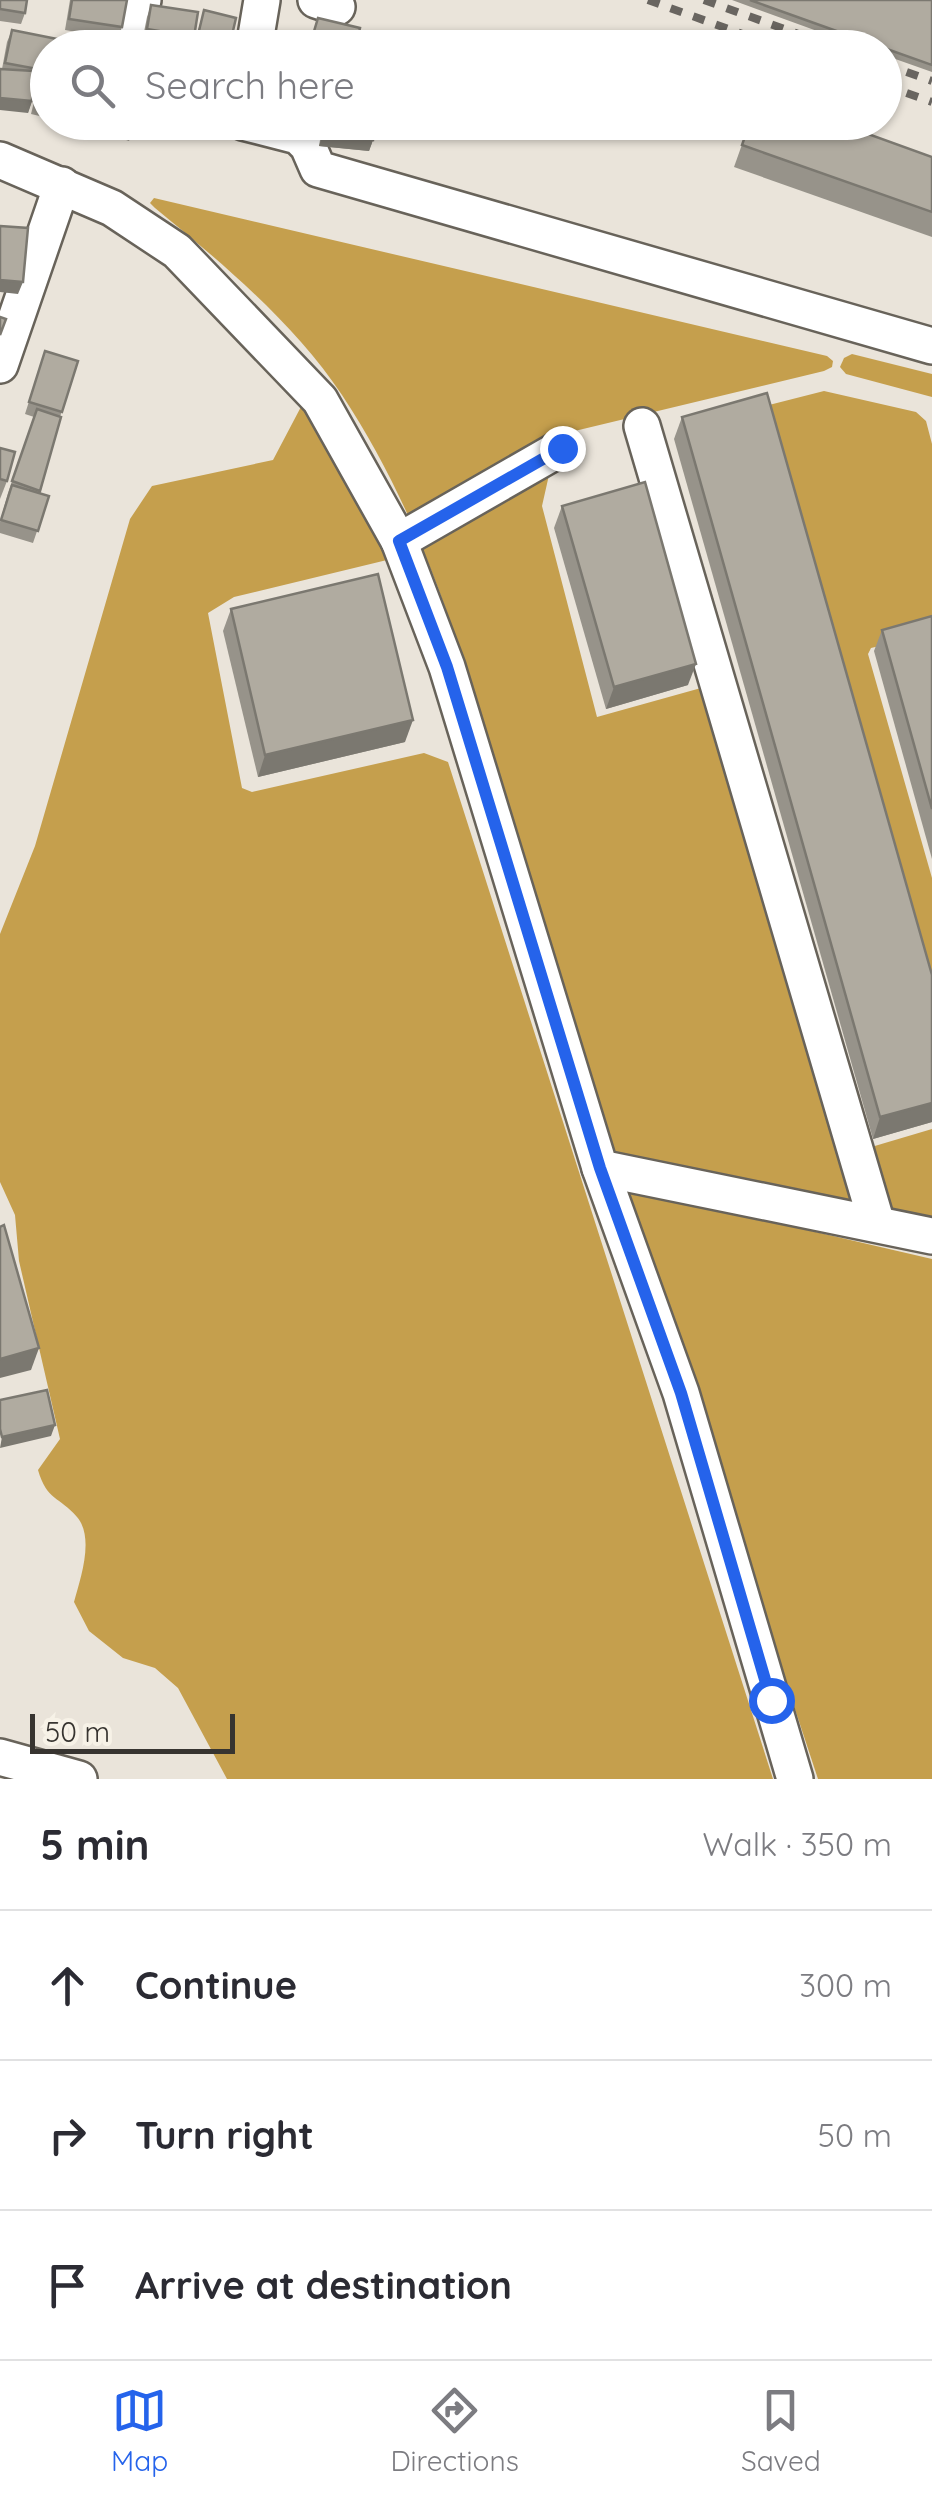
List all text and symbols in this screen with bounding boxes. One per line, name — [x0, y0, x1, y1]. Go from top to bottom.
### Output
search box — [30, 30, 902, 140]
icon: search — [65, 58, 120, 113]
text: Search here — [145, 61, 355, 109]
route end — [540, 426, 586, 472]
route start — [749, 1678, 795, 1724]
scale bar — [30, 1709, 235, 1754]
text: 50 m — [45, 1714, 110, 1749]
text: 5 min — [40, 1818, 150, 1871]
text: Walk · 350 m — [703, 1824, 892, 1864]
icon: ahead — [40, 1958, 95, 2013]
text: Continue — [135, 1961, 297, 2009]
text: 300 m — [799, 1965, 892, 2005]
icon: right — [40, 2108, 95, 2163]
text: Turn right — [135, 2111, 314, 2159]
text: 50 m — [818, 2115, 892, 2155]
icon: arrive — [40, 2258, 95, 2313]
text: Arrive at destination — [135, 2261, 512, 2309]
tab: Map — [111, 2383, 168, 2478]
tab: Directions — [390, 2383, 519, 2478]
tab: Saved — [741, 2383, 821, 2478]

